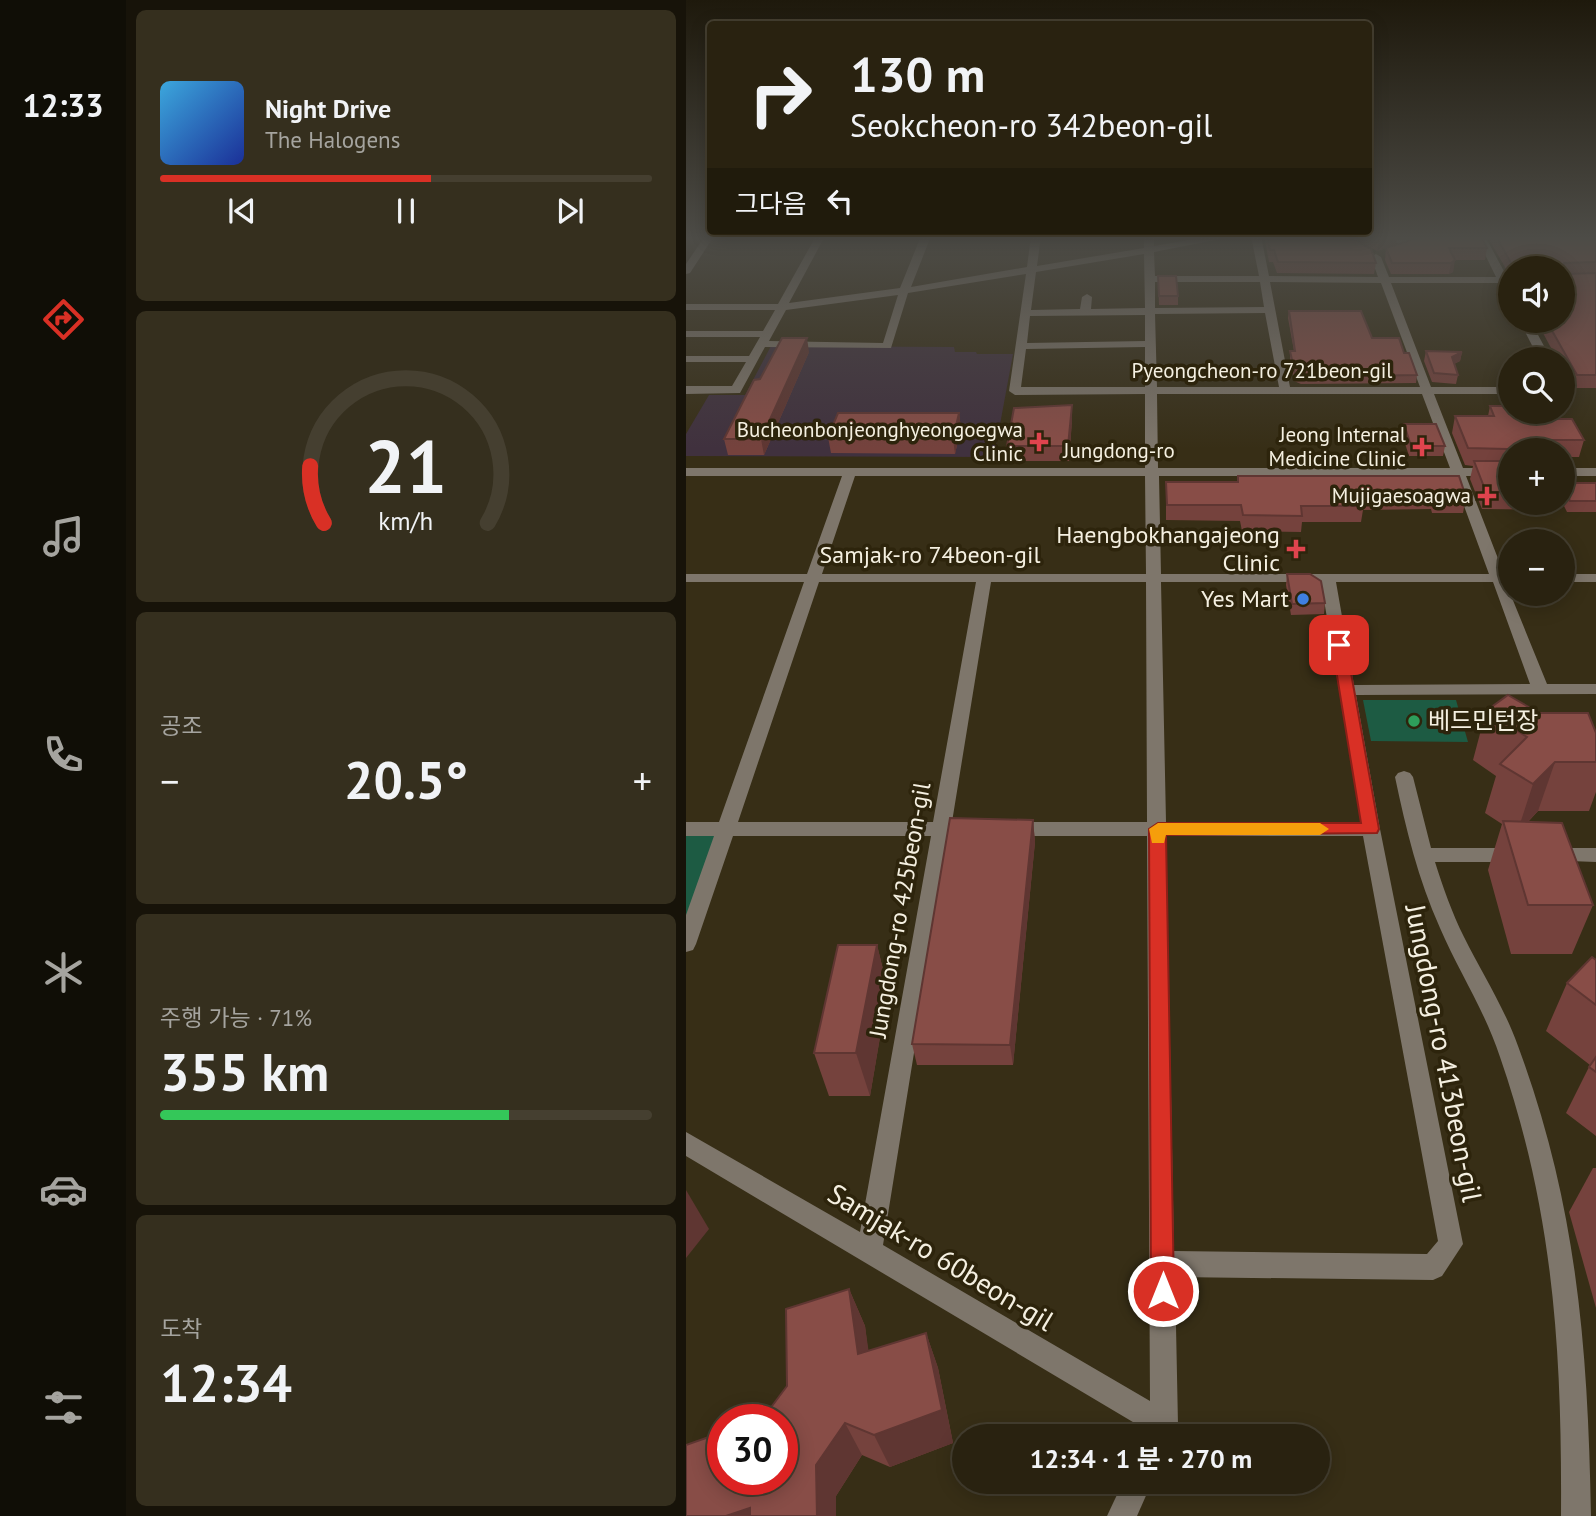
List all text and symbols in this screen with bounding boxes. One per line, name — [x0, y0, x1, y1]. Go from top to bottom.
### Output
text: 130 m — [850, 42, 985, 106]
icon: right — [735, 49, 826, 140]
text: 12:33 — [22, 84, 104, 126]
text: Night Drive — [265, 92, 391, 125]
text: Seokcheon-ro 342beon-gil — [850, 104, 1212, 146]
text: The Halogens — [265, 125, 400, 154]
icon: left — [821, 182, 859, 220]
text: 그다음 — [735, 187, 807, 220]
icon: previous — [223, 192, 261, 230]
icon: pause — [387, 192, 425, 230]
icon: next — [551, 192, 589, 230]
map controls — [1498, 256, 1575, 606]
button: sound — [1498, 256, 1575, 333]
icon: directions — [39, 295, 88, 344]
button: search — [1498, 347, 1575, 424]
street label: Pyeongcheon-ro 721beon-gil — [1132, 357, 1392, 384]
place label: Bucheonbonjeonghyeongoegwa Clinic — [737, 416, 1023, 467]
text: 21 — [365, 419, 447, 513]
place label: Jeong Internal Medicine Clinic — [1269, 421, 1406, 472]
marker: Bucheonbonjeonghyeongoegwa Clinic — [1029, 432, 1049, 452]
street label: Jungdong-ro — [1062, 437, 1175, 464]
marker: Jeong Internal Medicine Clinic — [1412, 437, 1432, 457]
button: + — [1498, 438, 1575, 515]
place label: Mujigaesoagwa — [1332, 482, 1471, 509]
marker: Mujigaesoagwa — [1477, 486, 1497, 506]
text: km/h — [379, 505, 433, 537]
icon: music — [39, 512, 88, 561]
place label: Haengbokhangajeong Clinic — [1056, 519, 1280, 578]
button: − — [1498, 529, 1575, 606]
street label: Samjak-ro 74beon-gil — [820, 539, 1040, 570]
marker: Haengbokhangajeong Clinic — [1286, 539, 1306, 559]
place label: Yes Mart — [1201, 583, 1289, 614]
marker: Yes Mart — [1295, 591, 1311, 607]
pin — [1309, 615, 1369, 675]
icon: arrive — [1320, 626, 1358, 664]
place label: 베드민턴장 — [1428, 705, 1538, 736]
text: 공조 — [160, 711, 202, 740]
marker: 베드민턴장 — [1406, 713, 1422, 729]
icon: phone — [39, 730, 88, 779]
text: 20.5° — [344, 746, 468, 813]
text: − — [160, 756, 179, 805]
text: + — [633, 756, 652, 805]
street label: Jungdong-ro 425beon-gil — [862, 780, 937, 1041]
street label: Jungdong-ro 413beon-gil — [1397, 900, 1491, 1205]
icon: climate — [39, 948, 88, 997]
text: 주행 가능 · 71% — [160, 1003, 312, 1032]
text: 355 km — [160, 1038, 329, 1105]
icon: car — [39, 1165, 88, 1214]
street label: Samjak-ro 60beon-gil — [821, 1174, 1061, 1339]
position arrow — [1126, 1254, 1200, 1328]
text: 도착 — [160, 1314, 202, 1343]
text: 12:34 — [160, 1349, 292, 1416]
icon: filters — [39, 1383, 88, 1432]
speed limit sign: 30 — [707, 1404, 798, 1495]
text: 12:34 · 1 분 · 270 m — [1030, 1442, 1252, 1475]

